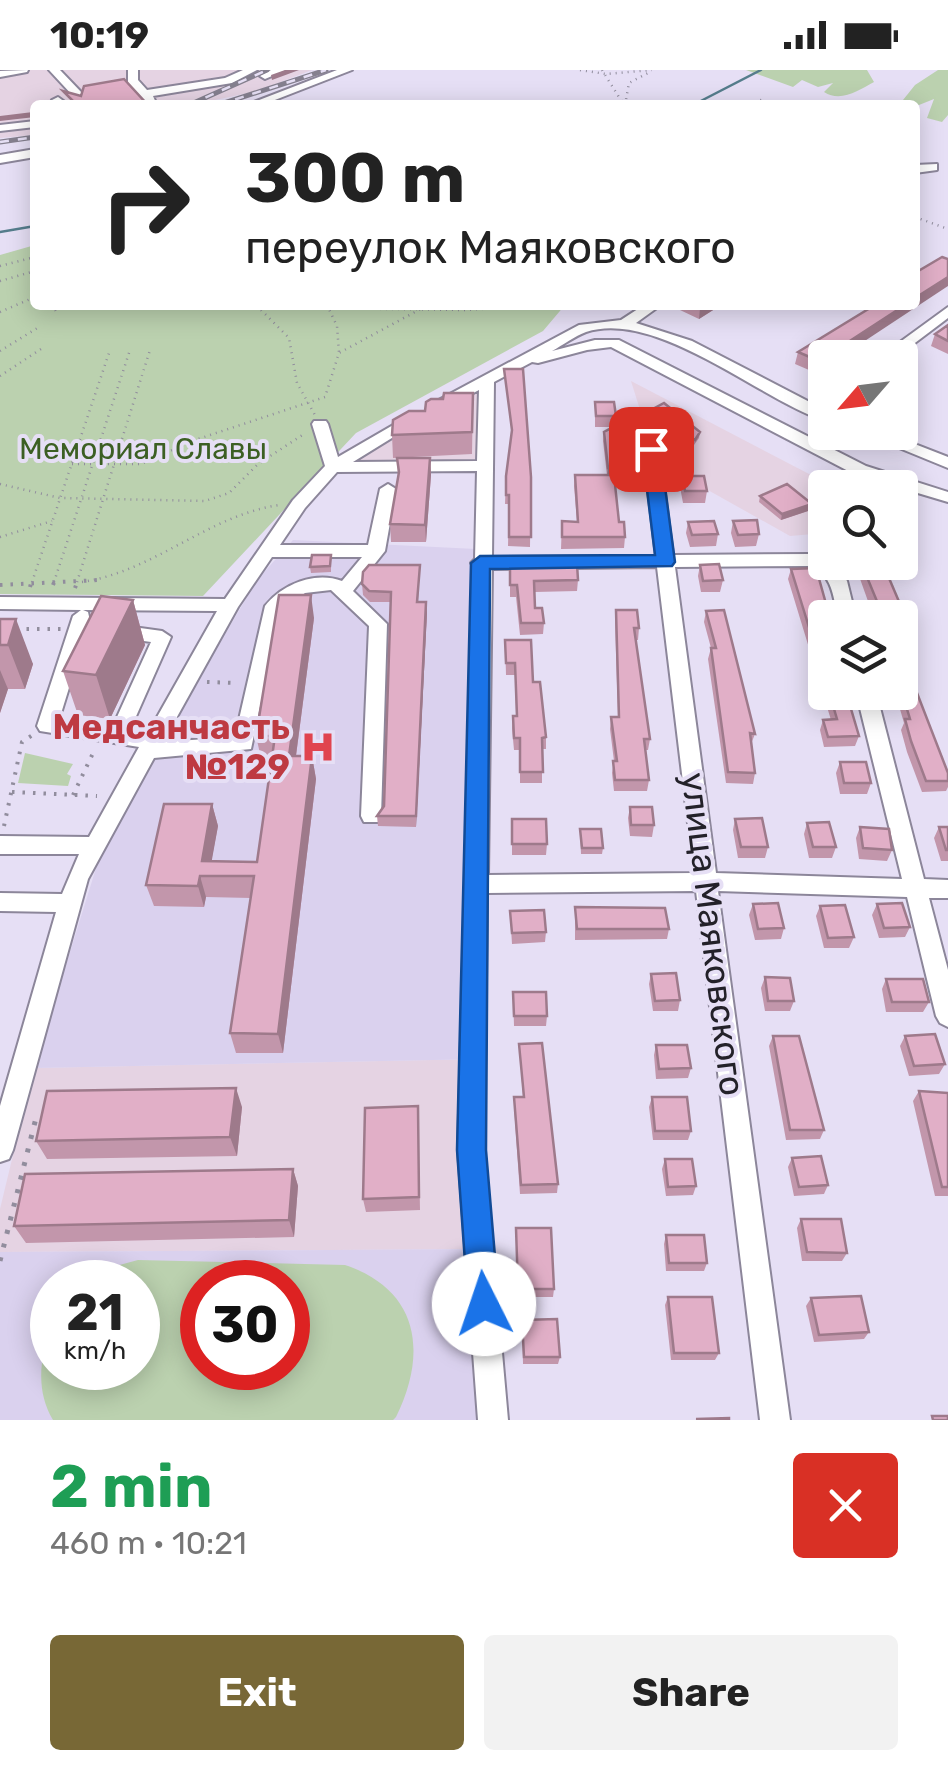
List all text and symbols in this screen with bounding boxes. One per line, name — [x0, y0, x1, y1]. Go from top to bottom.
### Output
text: 10:19 — [50, 12, 149, 58]
text: 300 m — [245, 137, 465, 220]
icon: right — [80, 140, 210, 270]
text: переулок Маяковского — [245, 221, 736, 274]
north arrow — [808, 340, 918, 450]
map controls — [808, 340, 918, 710]
pin — [609, 407, 694, 492]
icon: arrive — [624, 422, 679, 477]
park label: Мемориал Славы — [19, 431, 267, 467]
button: search — [808, 470, 918, 580]
button: layers — [808, 600, 918, 710]
place label: Медсанчасть №129 — [52, 706, 290, 788]
hospital icon: Медсанчасть №129 — [299, 728, 337, 766]
street label: улица Маяковского — [672, 770, 754, 1098]
position arrow — [432, 1252, 536, 1356]
speed limit sign: 30 — [180, 1260, 310, 1390]
text: 21 — [66, 1283, 124, 1343]
text: km/h — [64, 1336, 126, 1365]
text: 2 min — [50, 1451, 212, 1522]
button: close — [793, 1453, 898, 1558]
text: 460 m · 10:21 — [50, 1524, 247, 1562]
button: Exit — [50, 1635, 464, 1750]
button: Share — [484, 1635, 898, 1750]

